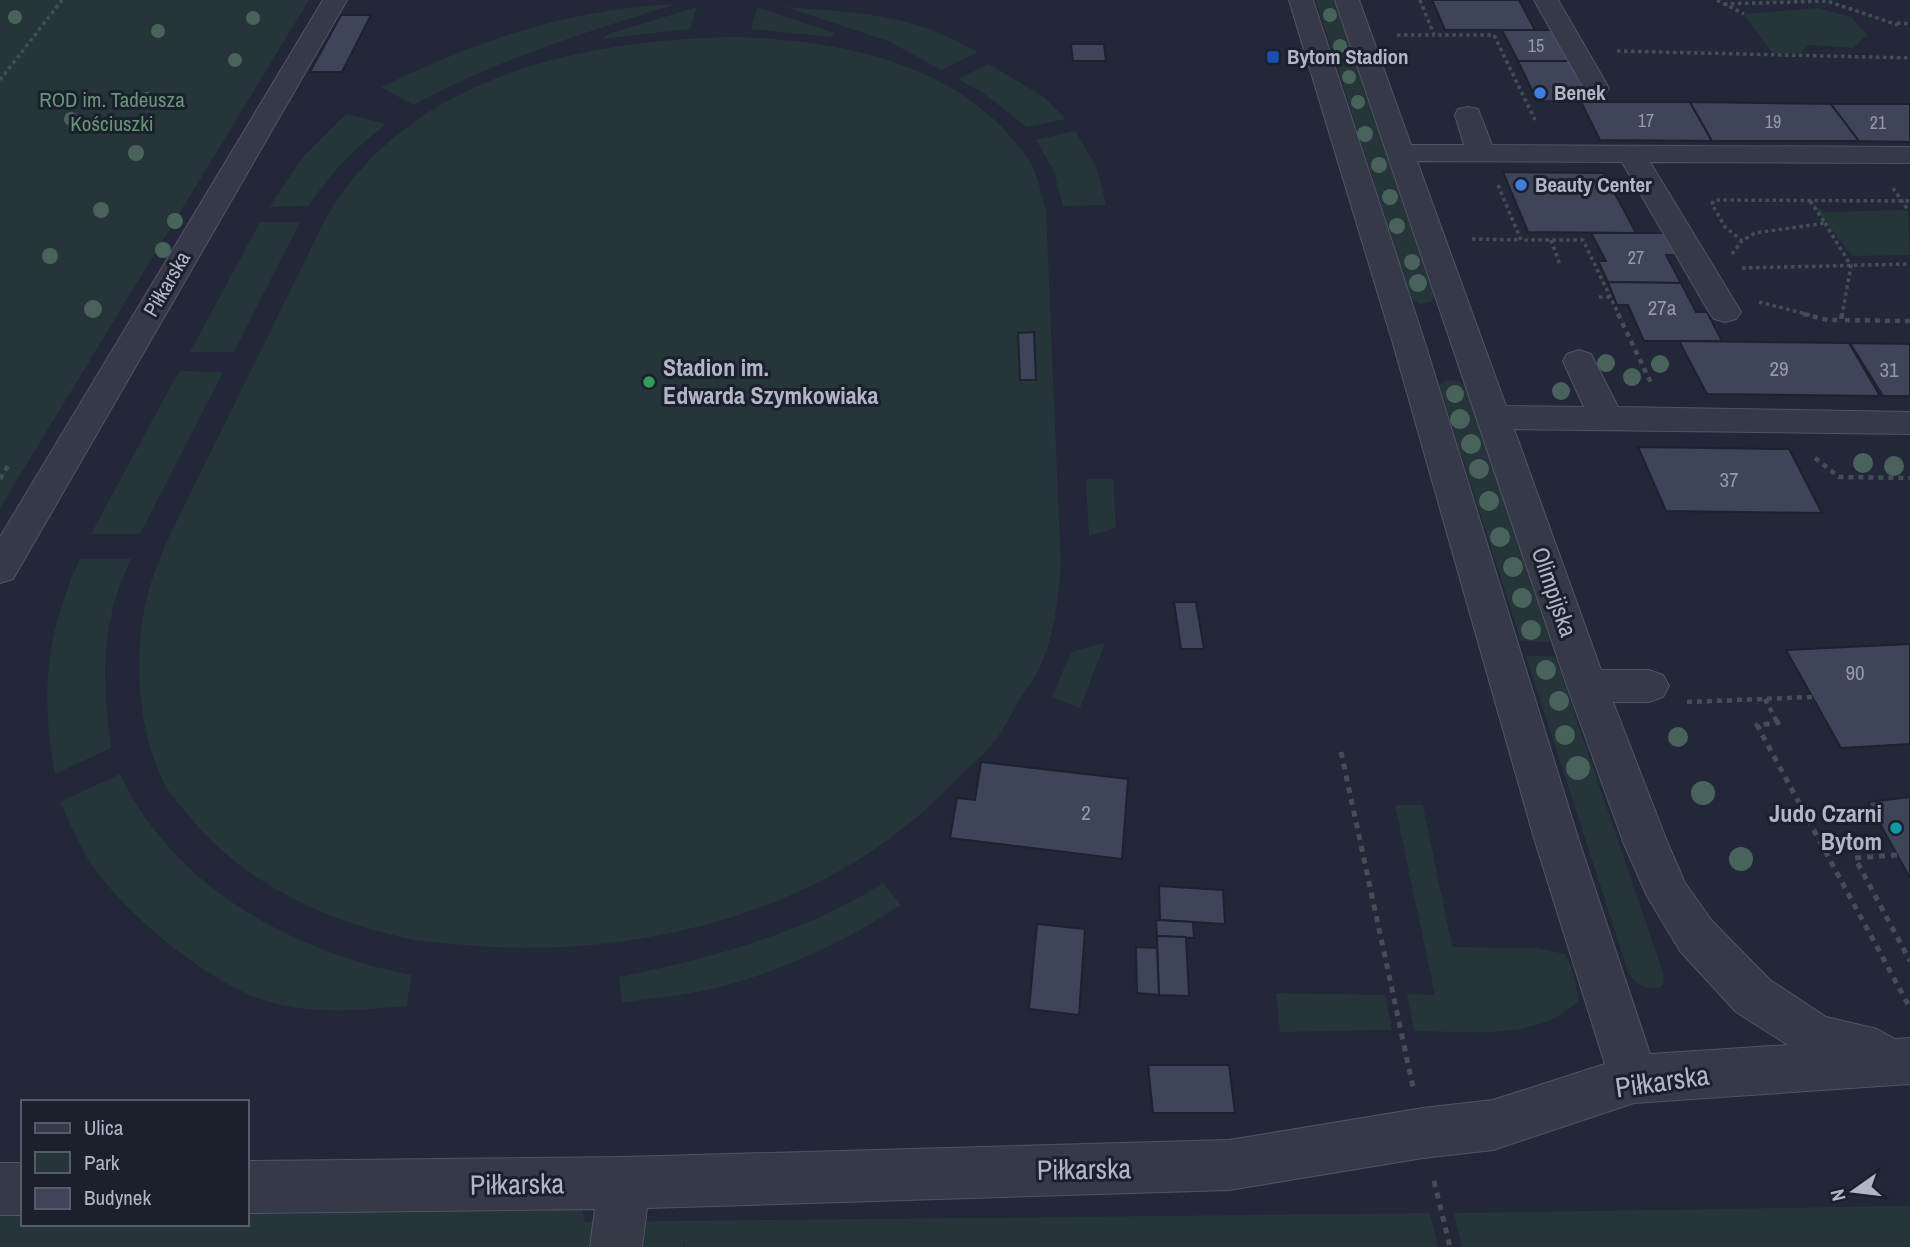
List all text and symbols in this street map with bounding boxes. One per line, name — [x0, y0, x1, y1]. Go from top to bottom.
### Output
house number: 15 — [1528, 33, 1544, 58]
place label: Bytom Stadion — [1287, 42, 1409, 71]
marker: Bytom Stadion — [1265, 49, 1281, 65]
place label: Benek — [1554, 78, 1606, 107]
park label: ROD im. Tadeusza Kościuszki — [39, 85, 185, 138]
marker: Benek — [1532, 85, 1548, 101]
house number: 17 — [1638, 108, 1654, 133]
house number: 19 — [1765, 109, 1781, 134]
house number: 21 — [1870, 110, 1887, 135]
place label: Beauty Center — [1535, 170, 1652, 199]
marker: Beauty Center — [1513, 177, 1529, 193]
street label: Piłkarska — [136, 245, 197, 322]
house number: 27 — [1628, 245, 1644, 270]
house number: 27a — [1648, 293, 1677, 322]
place label: Stadion im. Edwarda Szymkowiaka — [663, 351, 879, 411]
house number: 29 — [1769, 354, 1789, 383]
house number: 31 — [1879, 355, 1899, 384]
marker: Stadion im. Edwarda Szymkowiaka — [641, 374, 657, 390]
house number: 37 — [1719, 465, 1739, 494]
street label: Olimpijska — [1525, 543, 1585, 641]
house number: 90 — [1845, 658, 1865, 687]
place label: Judo Czarni Bytom — [1769, 797, 1882, 857]
house number: 2 — [1081, 798, 1091, 827]
marker: Judo Czarni Bytom — [1888, 820, 1904, 836]
street label: Piłkarska — [1613, 1056, 1712, 1106]
legend — [21, 1100, 248, 1226]
text: Ulica — [84, 1113, 124, 1142]
text: Park — [84, 1148, 120, 1177]
street label: Piłkarska — [1036, 1149, 1132, 1189]
north arrow — [1819, 1156, 1889, 1226]
street label: Piłkarska — [469, 1164, 565, 1204]
text: Budynek — [84, 1183, 151, 1212]
text: N — [1824, 1187, 1851, 1204]

